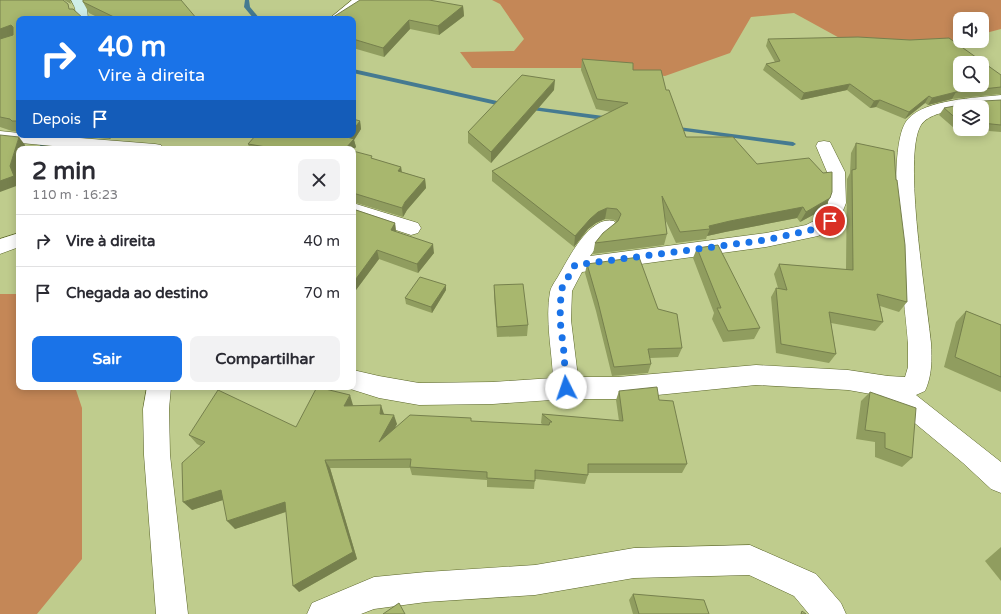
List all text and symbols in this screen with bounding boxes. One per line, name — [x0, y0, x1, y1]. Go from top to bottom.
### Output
map controls — [953, 12, 989, 136]
button: sound — [953, 12, 989, 48]
text: 40 m — [98, 30, 166, 64]
icon: right — [32, 32, 84, 84]
button: search — [953, 56, 989, 92]
text: Vire à direita — [98, 64, 205, 86]
button: layers — [953, 100, 989, 136]
icon: arrive — [89, 108, 111, 130]
text: Depois — [32, 110, 81, 128]
text: 2 min — [32, 157, 96, 186]
button: close — [298, 159, 340, 201]
text: 110 m · 16:23 — [32, 187, 118, 203]
pin — [813, 204, 847, 238]
icon: arrive — [819, 210, 841, 232]
icon: right — [32, 230, 54, 252]
text: Vire à direita — [66, 232, 155, 250]
text: 40 m — [303, 232, 340, 250]
icon: arrive — [32, 282, 54, 304]
text: Chegada ao destino — [66, 284, 208, 302]
text: 70 m — [303, 284, 340, 302]
button: Sair — [32, 336, 182, 382]
button: Compartilhar — [190, 336, 340, 382]
position arrow — [545, 367, 587, 409]

